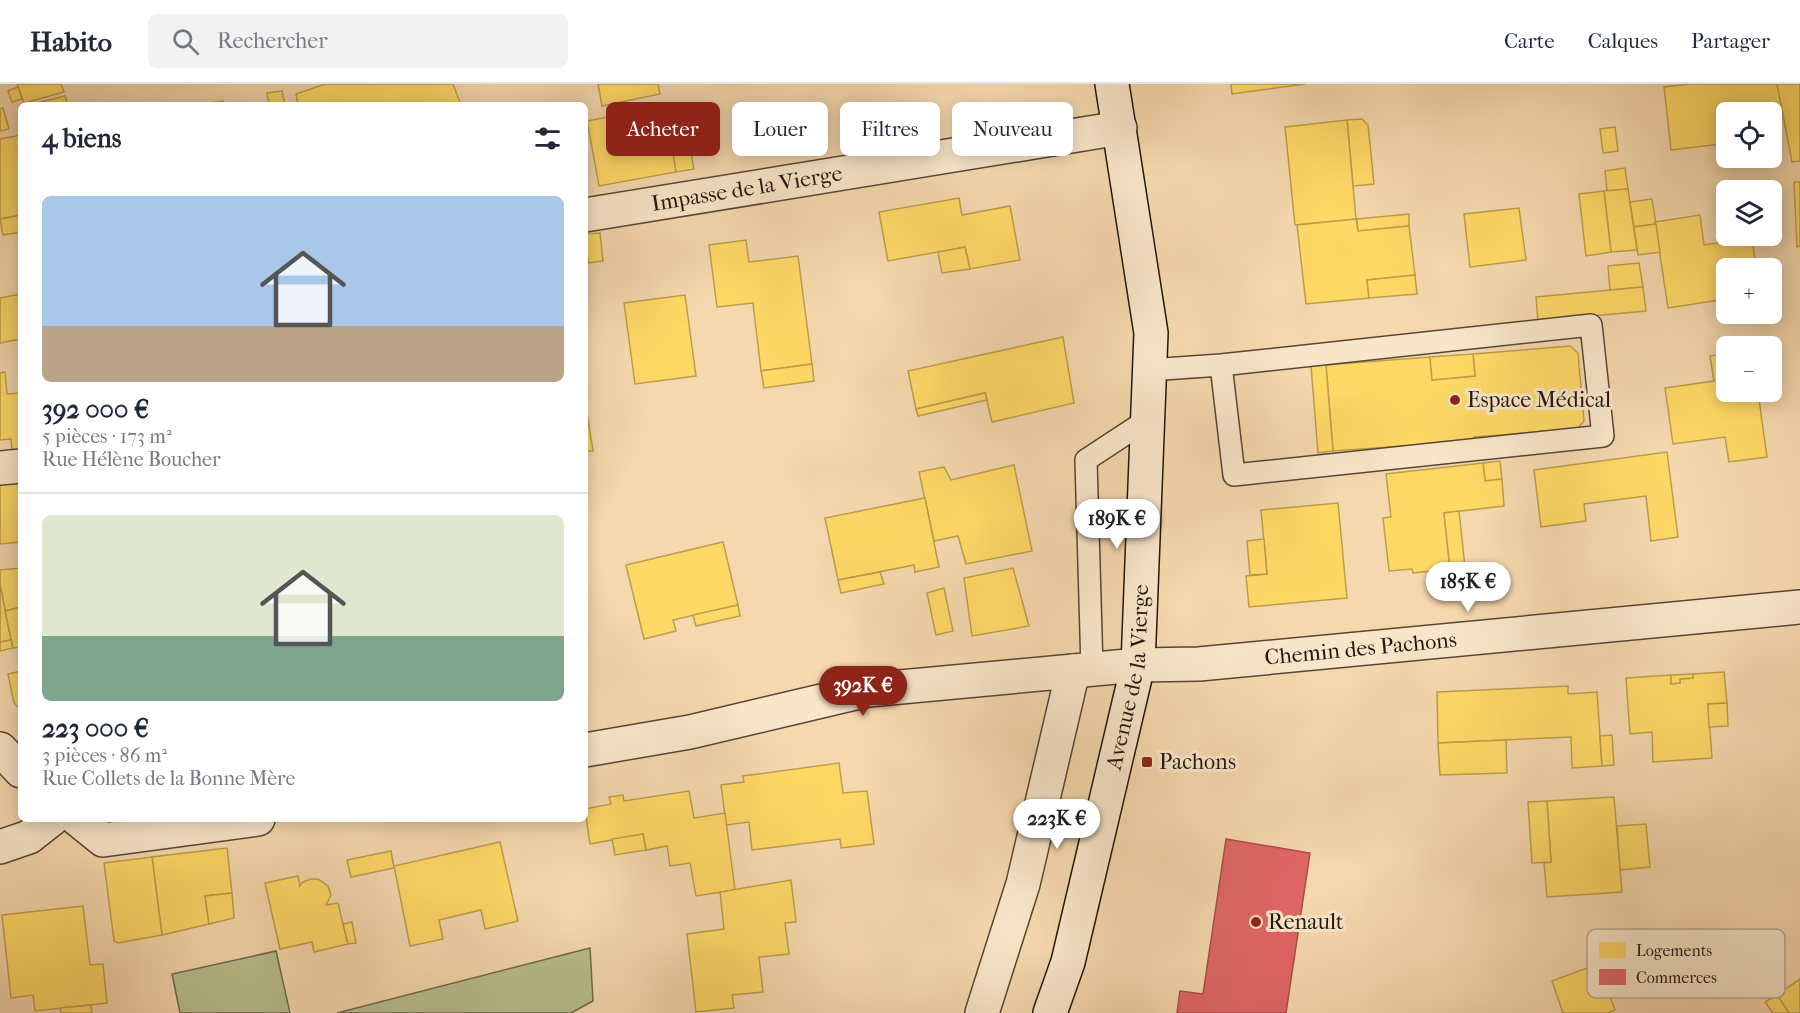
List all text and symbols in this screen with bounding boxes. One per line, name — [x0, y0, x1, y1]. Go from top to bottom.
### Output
search box — [148, 14, 568, 68]
text: Habito — [30, 25, 112, 58]
icon: search — [169, 25, 202, 58]
text: Rechercher — [217, 28, 328, 54]
text: Carte — [1504, 29, 1555, 53]
text: Calques — [1588, 29, 1658, 53]
text: Partager — [1691, 29, 1770, 53]
chip: Acheter — [606, 102, 720, 156]
chip: Louer — [732, 102, 828, 156]
chip: Filtres — [840, 102, 940, 156]
chip: Nouveau — [952, 102, 1073, 156]
map controls — [1716, 102, 1782, 402]
button: locate — [1716, 102, 1782, 168]
icon: filters — [531, 122, 564, 155]
text: 4 biens — [42, 123, 121, 154]
street label: Impasse de la Vierge — [650, 160, 844, 217]
button: layers — [1716, 180, 1782, 246]
icon: home — [249, 235, 357, 343]
button: + — [1716, 258, 1782, 324]
button: − — [1716, 336, 1782, 402]
place label: Espace Médical — [1467, 387, 1611, 413]
marker: Espace Médical — [1448, 393, 1462, 407]
text: 392 000 € — [42, 394, 149, 425]
text: 5 pièces · 173 m² — [42, 425, 172, 448]
text: Rue Hélène Boucher — [42, 448, 220, 471]
pin: 189K € — [1068, 499, 1166, 550]
text: 189K € — [1088, 507, 1146, 530]
icon: home — [249, 554, 357, 662]
pin: 185K € — [1419, 562, 1517, 613]
text: 185K € — [1440, 570, 1496, 593]
street label: Avenue de la Vierge — [1101, 584, 1154, 773]
street label: Chemin des Pachons — [1263, 627, 1458, 671]
pin: 392K € — [814, 666, 912, 717]
text: 392K € — [833, 674, 893, 697]
text: 223 000 € — [42, 713, 149, 744]
text: 3 pièces · 86 m² — [42, 744, 167, 767]
place label: Pachons — [1159, 749, 1236, 775]
marker: Pachons — [1140, 755, 1154, 769]
text: Rue Collets de la Bonne Mère — [42, 767, 295, 790]
pin: 223K € — [1008, 799, 1106, 850]
text: 223K € — [1027, 807, 1087, 830]
place label: Renault — [1268, 909, 1344, 935]
marker: Renault — [1249, 915, 1263, 929]
legend — [1587, 929, 1785, 998]
text: Logements — [1636, 941, 1712, 960]
text: Commerces — [1636, 968, 1717, 987]

